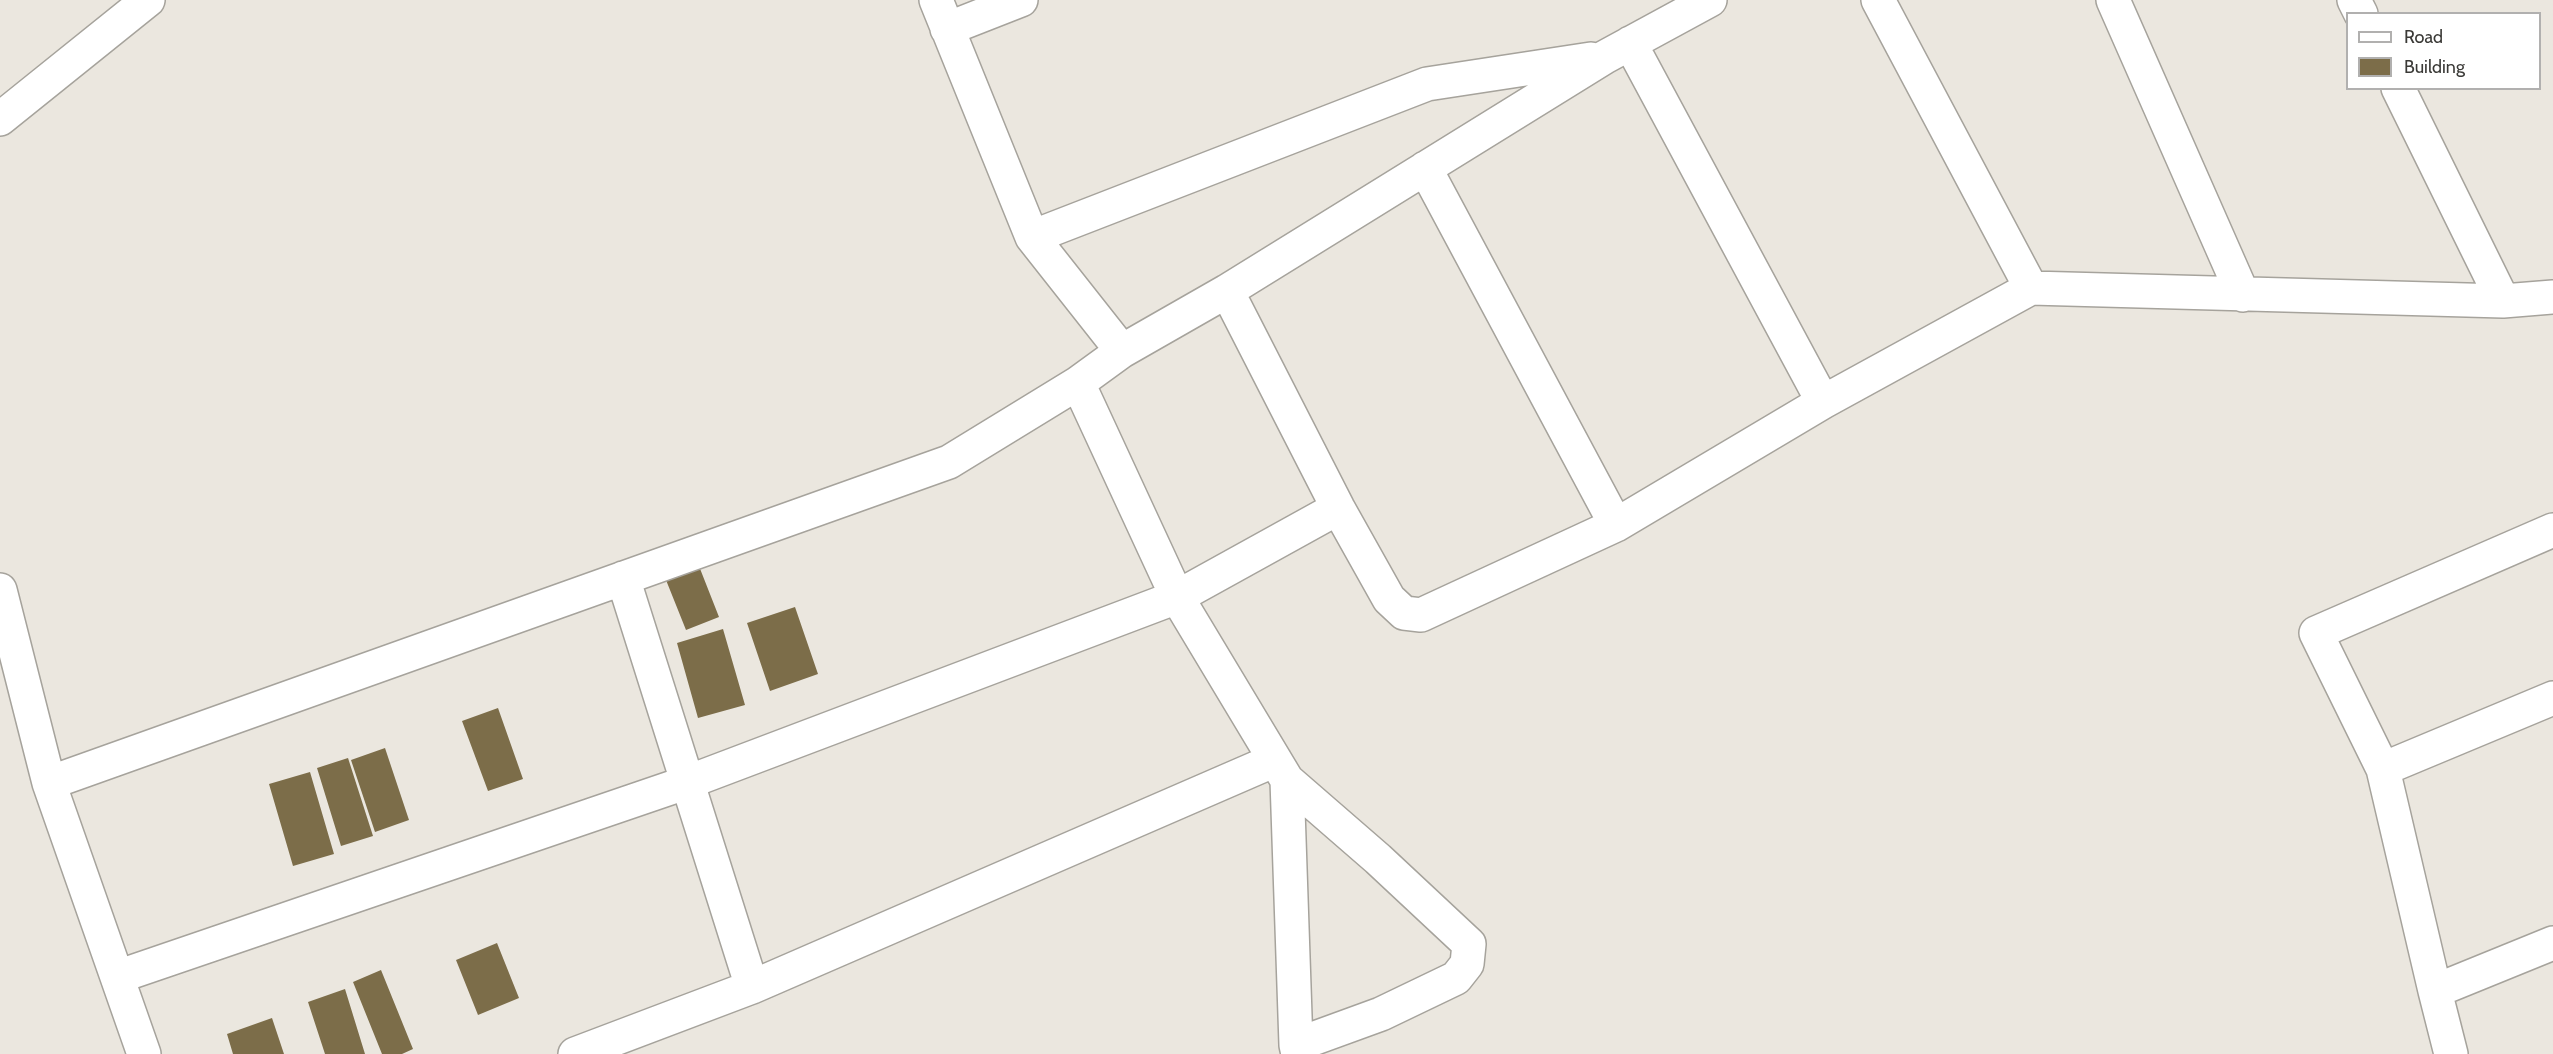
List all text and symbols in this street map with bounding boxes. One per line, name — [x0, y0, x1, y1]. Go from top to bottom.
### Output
legend — [2346, 12, 2541, 90]
text: Road — [2404, 26, 2443, 48]
text: Building — [2404, 56, 2465, 78]

